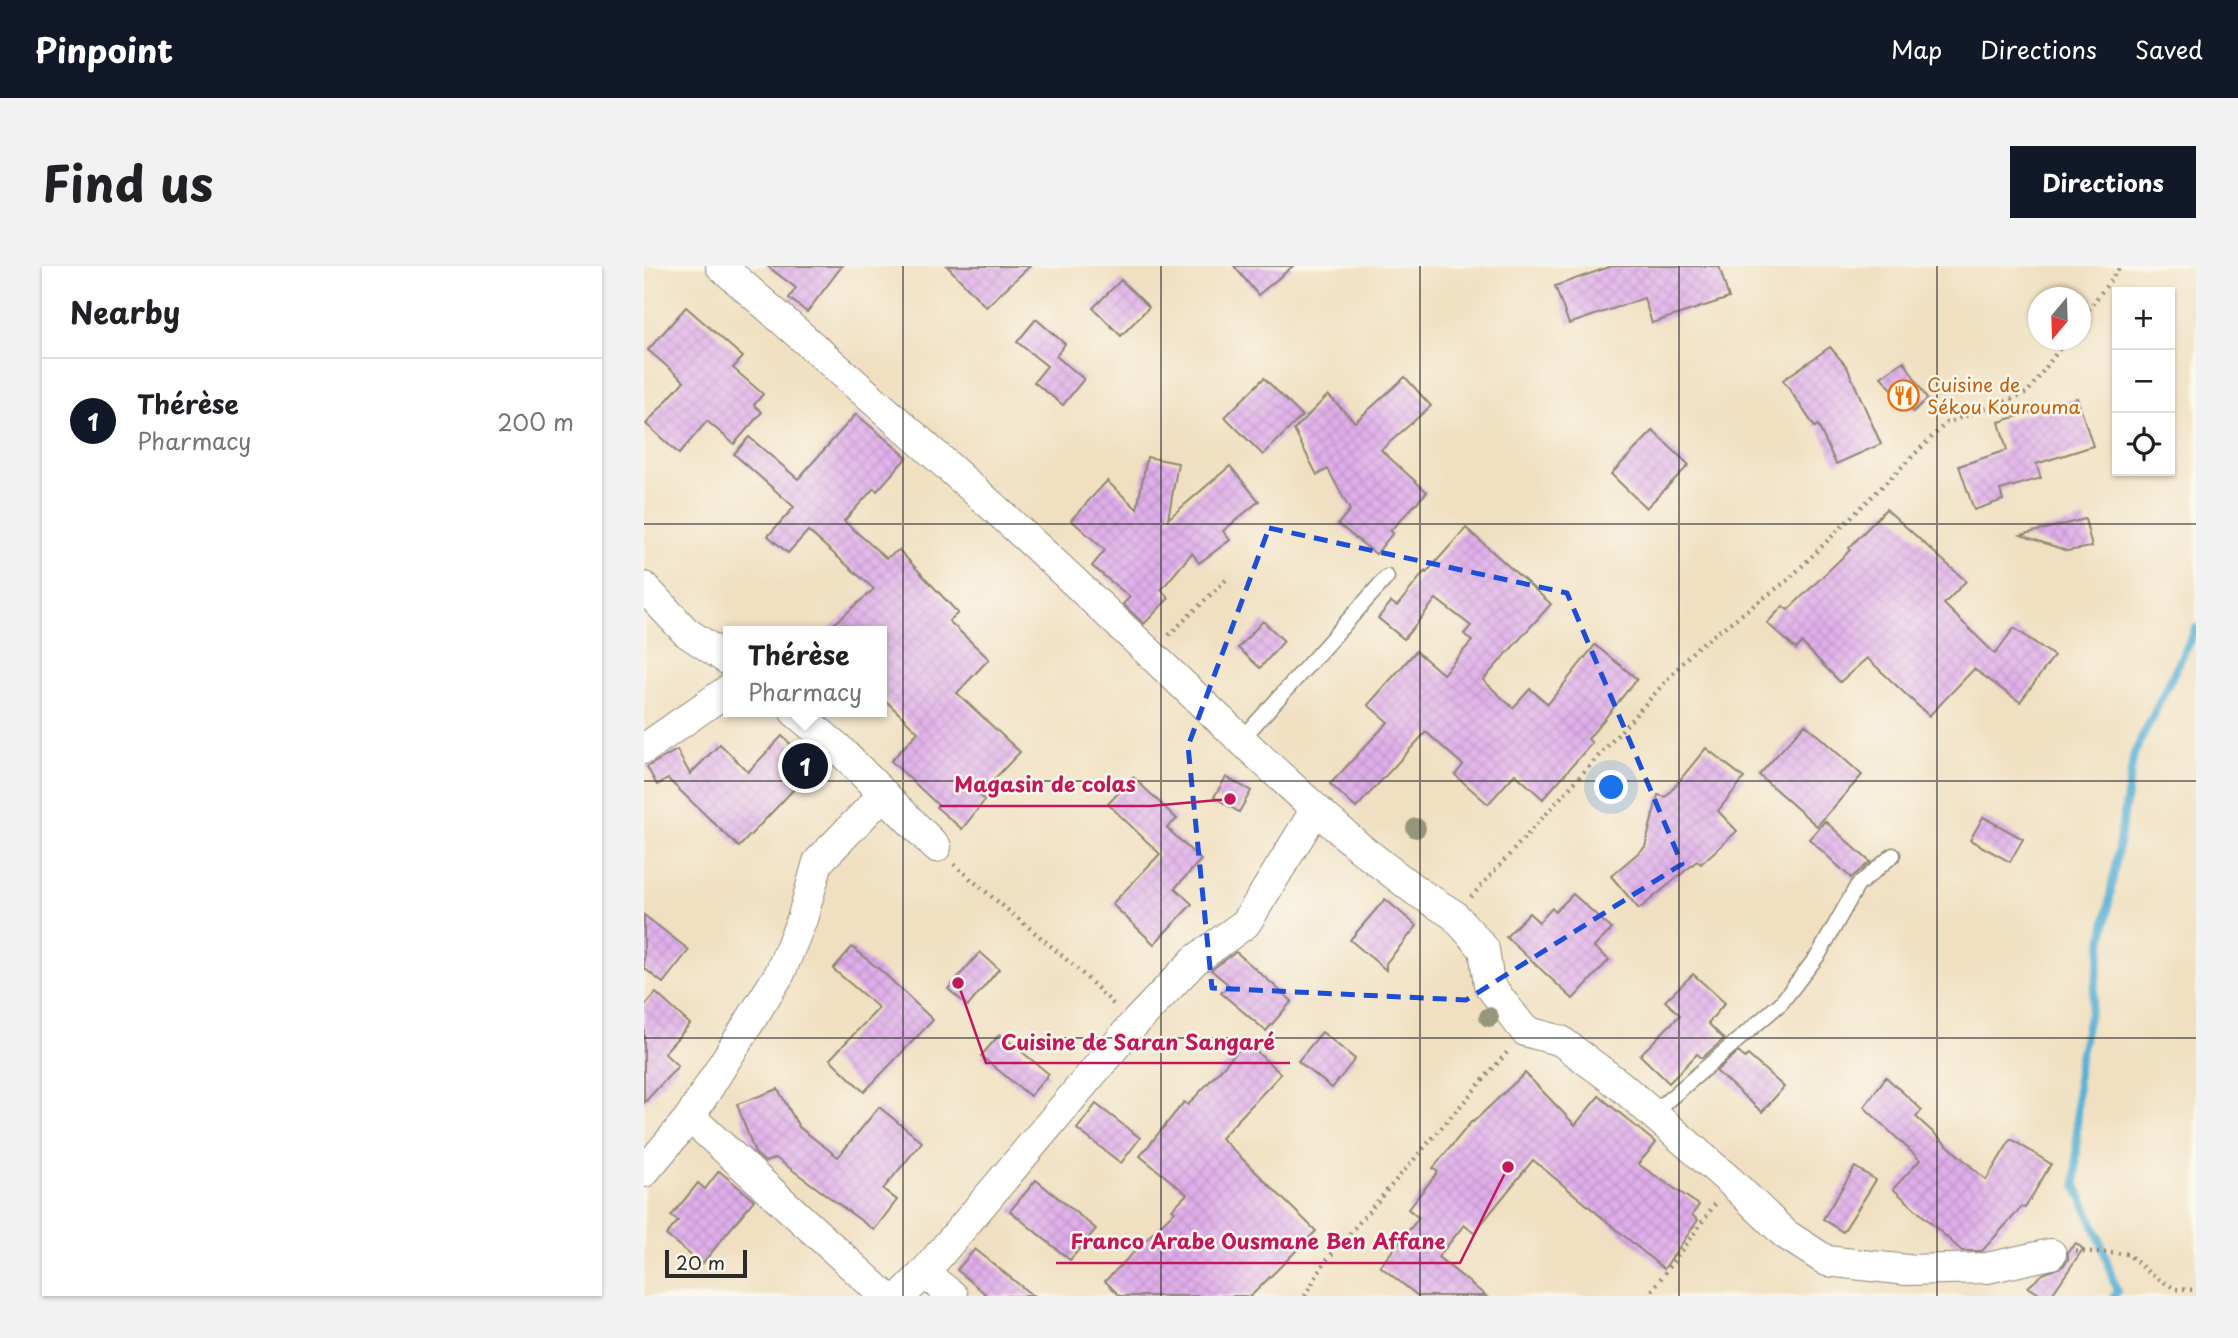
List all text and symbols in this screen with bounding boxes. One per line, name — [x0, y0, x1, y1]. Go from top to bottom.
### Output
text: Pinpoint — [35, 24, 173, 74]
text: Map — [1891, 31, 1942, 67]
text: Directions — [1980, 31, 2097, 67]
text: Saved — [2135, 31, 2203, 67]
text: Find us — [42, 145, 213, 219]
button: Directions — [2010, 146, 2196, 218]
north arrow — [2028, 287, 2091, 350]
map controls — [2112, 287, 2175, 476]
button: + — [2112, 287, 2175, 350]
text: Nearby — [70, 289, 180, 334]
button: − — [2112, 350, 2175, 413]
place label: Cuisine de Sékou Kourouma — [1927, 370, 2080, 420]
restaurant icon: Cuisine de Sékou Kourouma — [1887, 379, 1921, 413]
text: Thérèse — [137, 384, 239, 423]
text: 1 — [88, 404, 99, 439]
text: 200 m — [497, 404, 574, 439]
button: locate — [2112, 413, 2175, 476]
text: Pharmacy — [137, 423, 251, 458]
popup — [723, 626, 887, 717]
text: Thérèse — [748, 635, 849, 674]
text: Pharmacy — [748, 674, 862, 709]
pin: 1 — [782, 740, 828, 792]
callout: Magasin de colas — [940, 764, 1150, 806]
text: Magasin de colas — [954, 767, 1136, 799]
your location — [1594, 770, 1628, 804]
callout: Cuisine de Saran Sangaré — [986, 1021, 1290, 1063]
text: Cuisine de Saran Sangaré — [1001, 1025, 1275, 1057]
callout: Franco Arabe Ousmane Ben Affane — [1056, 1221, 1460, 1263]
text: Franco Arabe Ousmane Ben Affane — [1071, 1224, 1445, 1256]
scale bar — [665, 1247, 747, 1279]
text: 20 m — [676, 1248, 725, 1276]

